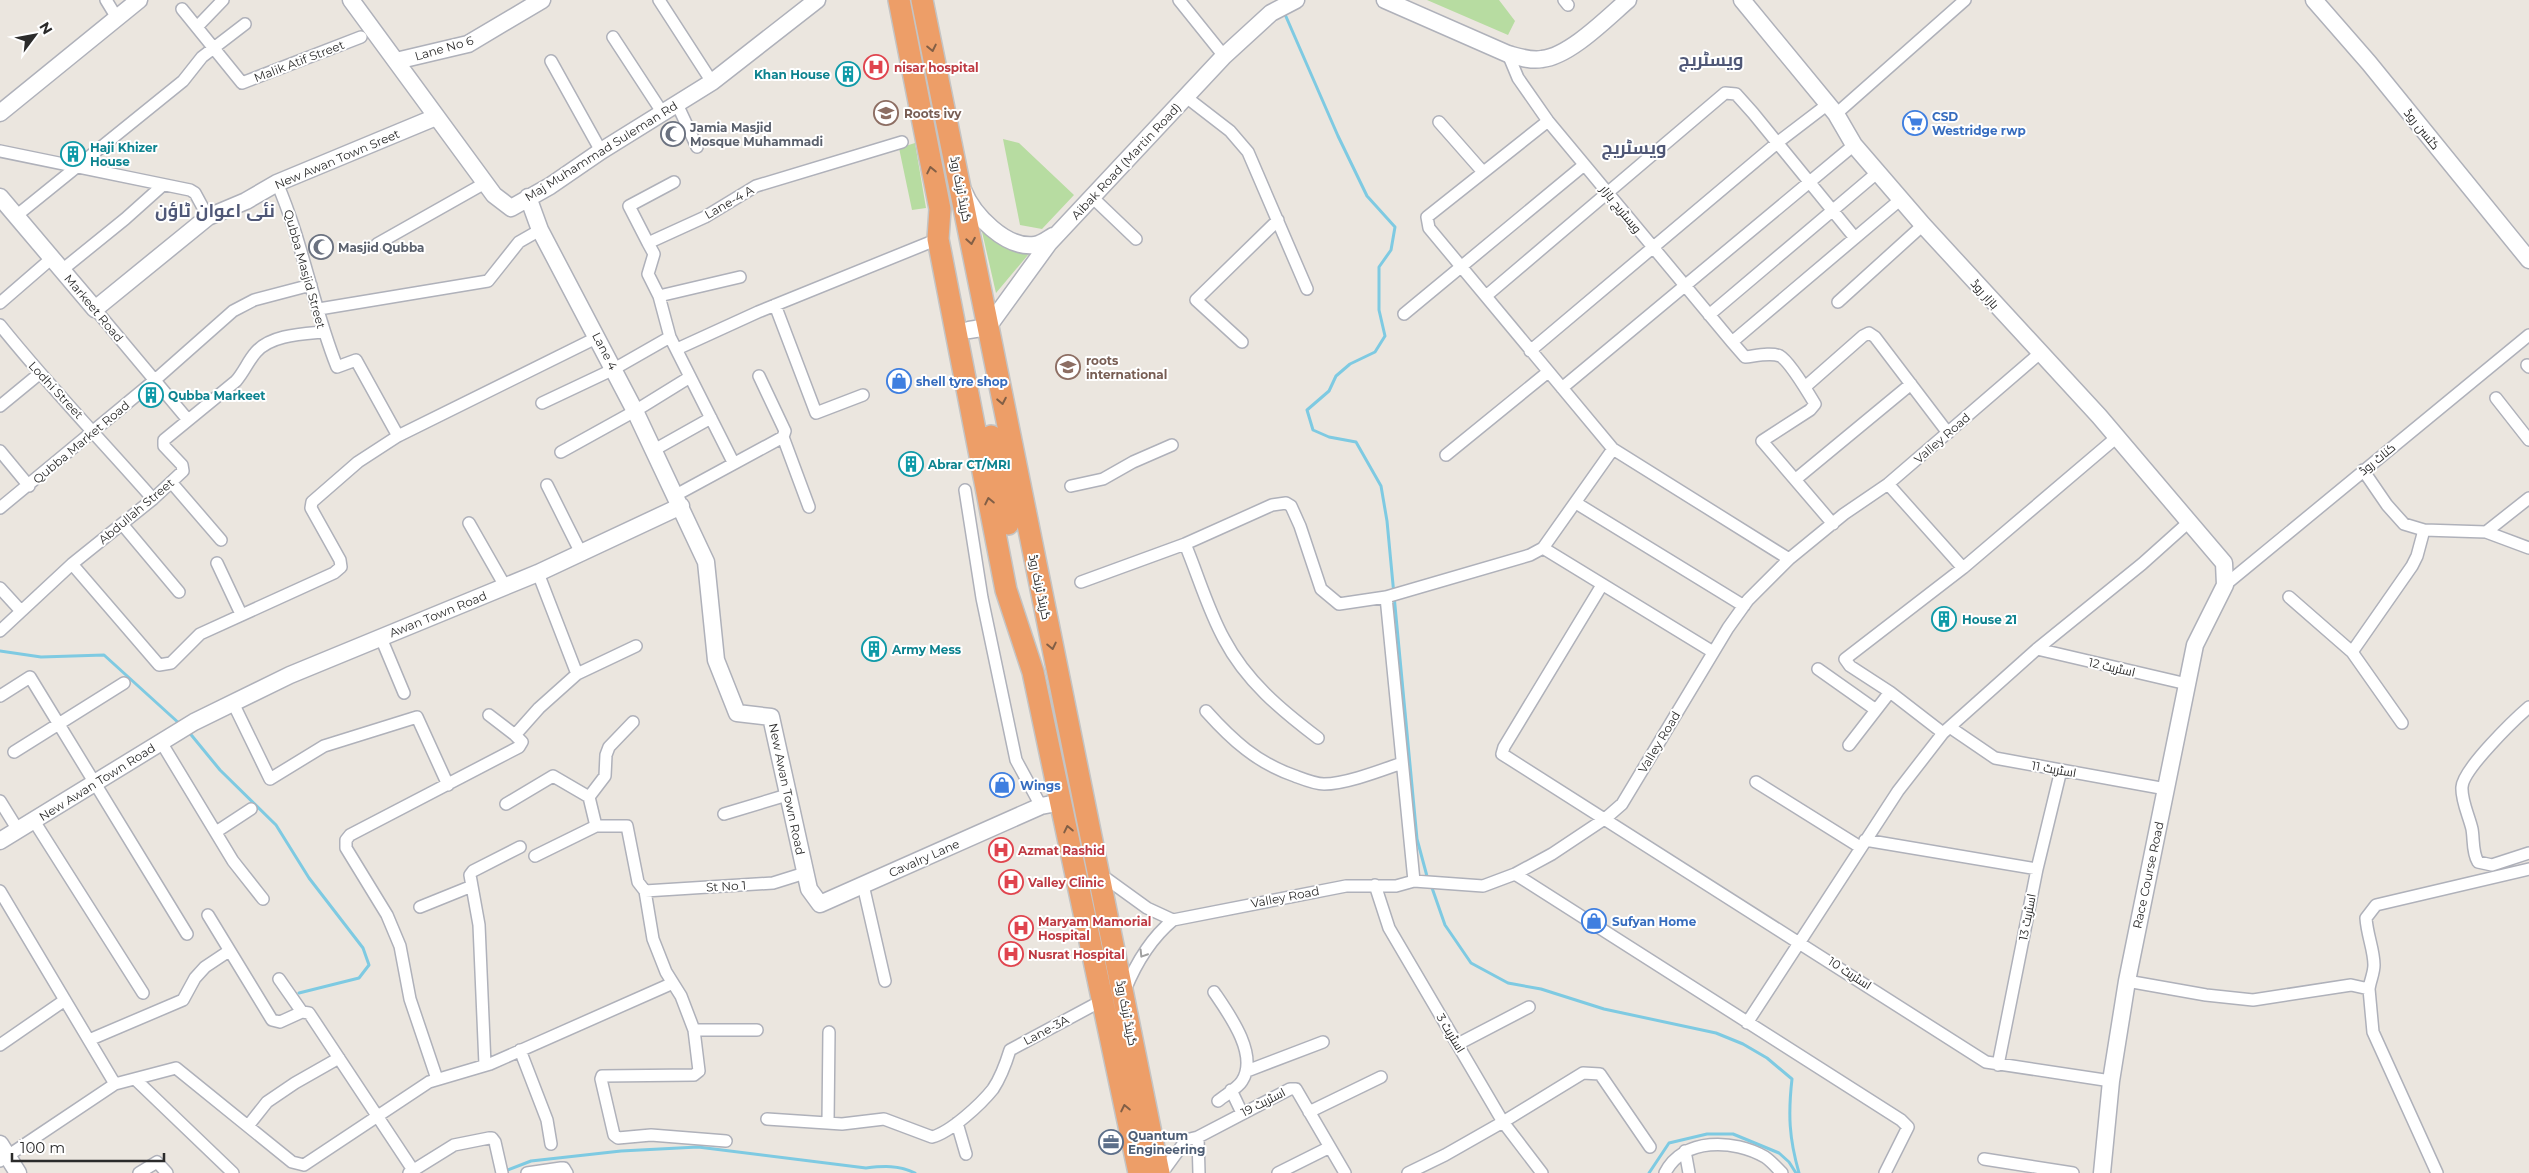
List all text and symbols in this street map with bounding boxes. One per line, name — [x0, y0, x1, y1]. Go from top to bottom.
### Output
north arrow — [10, 10, 60, 60]
text: N — [35, 19, 57, 38]
street label: Lane No 6 — [413, 32, 475, 64]
street label: Malik Atif Street — [252, 37, 346, 85]
one-way arrow — [926, 43, 937, 52]
district label: ویسٹریج — [1678, 49, 1744, 72]
hospital icon: nisar hospital — [863, 54, 889, 80]
place label: nisar hospital — [894, 60, 979, 75]
building icon: Khan House — [835, 61, 861, 87]
place label: Khan House — [754, 67, 830, 82]
street label: Maj Muhammad Suleman Rd — [522, 98, 680, 204]
school or university icon: Roots ivy — [873, 100, 899, 126]
street label: Aibak Road (Martin Road) — [1068, 100, 1184, 222]
place label: Roots ivy — [904, 106, 962, 121]
street label: کٹسن روڈ — [2401, 106, 2443, 152]
place label: CSD Westridge rwp — [1932, 109, 2026, 138]
supermarket icon: CSD Westridge rwp — [1902, 110, 1928, 136]
place label: Jamia Masjid Mosque Muhammadi — [689, 120, 823, 149]
mosque icon: Jamia Masjid Mosque Muhammadi — [660, 121, 686, 147]
street label: New Awan Town Sreet — [272, 126, 402, 192]
district label: ویسٹریج — [1601, 137, 1667, 160]
place label: Haji Khizer House — [90, 140, 158, 169]
building icon: Haji Khizer House — [60, 141, 86, 167]
street label: گرینڈ ٹرنک روڈ — [947, 155, 975, 223]
one-way arrow — [927, 165, 937, 174]
street label: ویسٹریج بازار — [1596, 181, 1645, 237]
street label: Lane-4 A — [702, 182, 756, 222]
district label: نئی اعوان ٹاؤن — [155, 200, 275, 222]
street label: Qubba Masjid Street — [281, 208, 329, 330]
mosque icon: Masjid Qubba — [308, 234, 334, 260]
one-way arrow — [965, 237, 975, 246]
place label: Masjid Qubba — [338, 240, 424, 255]
street label: Markeet Road — [61, 271, 127, 345]
street label: بازار روڈ — [1968, 276, 2002, 312]
street label: Lane 4 — [589, 330, 621, 373]
place label: roots international — [1086, 353, 1167, 382]
school or university icon: roots international — [1055, 354, 1081, 380]
street label: Lodhi Street — [25, 358, 87, 422]
shop icon: shell tyre shop — [886, 368, 912, 394]
place label: shell tyre shop — [916, 374, 1008, 389]
building icon: Qubba Markeet — [138, 382, 164, 408]
place label: Qubba Markeet — [168, 388, 266, 403]
one-way arrow — [996, 396, 1006, 405]
street label: Qubba Market Road — [30, 397, 132, 487]
street label: Valley Road — [1911, 410, 1973, 466]
street label: کناٹ روڈ — [2356, 440, 2398, 478]
building icon: Abrar CT/MRI — [898, 451, 924, 477]
place label: Abrar CT/MRI — [927, 457, 1011, 472]
street label: Abdullah Street — [95, 475, 177, 547]
one-way arrow — [984, 497, 995, 506]
street label: گرینڈ ٹرنک روڈ — [1026, 553, 1054, 621]
street label: Awan Town Road — [387, 588, 489, 640]
building icon: House 21 — [1931, 606, 1957, 632]
place label: House 21 — [1962, 612, 2017, 627]
building icon: Army Mess — [861, 636, 887, 662]
one-way arrow — [1046, 641, 1056, 650]
place label: Army Mess — [891, 642, 962, 657]
street label: اسٹریٹ 12 — [2087, 654, 2137, 680]
street label: Valley Road — [1635, 708, 1683, 776]
street label: New Awan Town Road — [766, 722, 808, 856]
street label: New Awan Town Road — [36, 740, 158, 824]
street label: اسٹریٹ 11 — [2030, 758, 2078, 780]
shop icon: Wings — [989, 772, 1015, 798]
place label: Wings — [1020, 778, 1061, 793]
street label: Race Course Road — [2129, 820, 2167, 930]
one-way arrow — [1063, 825, 1074, 833]
street label: Cavalry Lane — [886, 836, 962, 880]
hospital icon: Azmat Rashid — [988, 837, 1014, 863]
place label: Azmat Rashid — [1017, 843, 1105, 858]
hospital icon: Valley Clinic — [998, 869, 1024, 895]
place label: Valley Clinic — [1027, 875, 1104, 890]
street label: St No 1 — [706, 877, 746, 895]
street label: Valley Road — [1249, 883, 1321, 911]
street label: اسٹریٹ 13 — [2015, 892, 2039, 942]
shop icon: Sufyan Home — [1581, 908, 1607, 934]
place label: Maryam Mamorial Hospital — [1038, 914, 1151, 943]
place label: Sufyan Home — [1612, 914, 1697, 929]
hospital icon: Maryam Mamorial Hospital — [1008, 915, 1034, 941]
hospital icon: Nusrat Hospital — [998, 941, 1024, 967]
place label: Nusrat Hospital — [1028, 947, 1125, 962]
one-way arrow — [1140, 949, 1150, 958]
street label: اسٹریٹ 10 — [1825, 953, 1875, 993]
street label: گرینڈ ٹرنک روڈ — [1113, 979, 1141, 1047]
street label: اسٹریٹ 3 — [1433, 1011, 1469, 1055]
street label: Lane-3A — [1021, 1012, 1072, 1048]
street label: اسٹریٹ 19 — [1238, 1084, 1288, 1120]
one-way arrow — [1121, 1104, 1131, 1113]
place label: Quantum Engineering — [1128, 1128, 1205, 1157]
office icon: Quantum Engineering — [1098, 1129, 1124, 1155]
scale bar — [12, 1130, 165, 1162]
text: 100 m — [20, 1138, 65, 1157]

